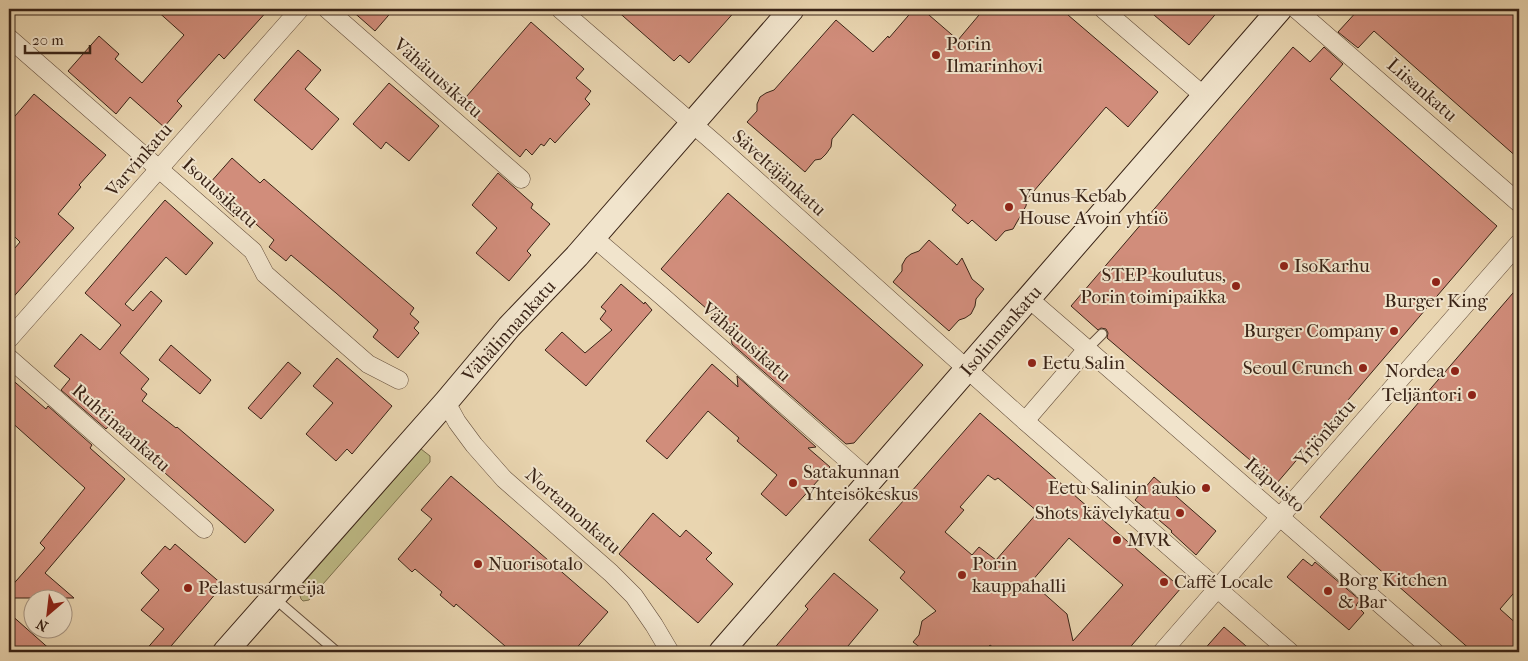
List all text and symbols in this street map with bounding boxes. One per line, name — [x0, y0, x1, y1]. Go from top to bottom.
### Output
scale bar — [25, 22, 90, 54]
text: 20 m — [32, 31, 64, 49]
street label: Vähäuusikatu — [388, 33, 487, 123]
place label: Porin Ilmarinhovi — [946, 33, 1043, 77]
marker: Porin Ilmarinhovi — [930, 49, 942, 61]
street label: Liisankatu — [1383, 54, 1462, 127]
street label: Varvinkatu — [100, 119, 177, 202]
street label: Säveltäjänkatu — [728, 125, 830, 221]
street label: Isouusikatu — [178, 153, 262, 233]
place label: Yunus-Kebab House Avoin yhtiö — [1018, 185, 1168, 229]
marker: Yunus-Kebab House Avoin yhtiö — [1003, 201, 1015, 213]
place label: IsoKarhu — [1294, 255, 1370, 277]
marker: IsoKarhu — [1278, 260, 1290, 272]
place label: STEP-koulutus, Porin toimipaikka — [1080, 264, 1226, 308]
street label: Vähälinnankatu — [457, 275, 561, 387]
marker: Burger King — [1430, 276, 1442, 288]
marker: STEP-koulutus, Porin toimipaikka — [1230, 280, 1242, 292]
street label: Isolinnankatu — [956, 281, 1046, 381]
place label: Burger King — [1384, 290, 1489, 312]
street label: Vähäuusikatu — [696, 297, 795, 387]
place label: Burger Company — [1243, 320, 1385, 342]
marker: Burger Company — [1388, 325, 1400, 337]
place label: Eetu Salin — [1042, 352, 1125, 374]
marker: Eetu Salin — [1026, 357, 1038, 369]
place label: Seoul Crunch — [1243, 357, 1353, 379]
place label: Nordea — [1385, 360, 1445, 382]
marker: Seoul Crunch — [1357, 362, 1369, 374]
marker: Nordea — [1449, 365, 1461, 377]
street label: Ruhtinaankatu — [67, 379, 175, 477]
place label: Teljäntori — [1382, 384, 1462, 406]
marker: Teljäntori — [1466, 389, 1478, 401]
street label: Yrjönkatu — [1289, 395, 1360, 472]
street label: Itäpuisto — [1240, 453, 1310, 517]
place label: Satakunnan Yhteisökeskus — [802, 461, 918, 505]
street label: Nortamonkatu — [521, 463, 626, 559]
marker: Satakunnan Yhteisökeskus — [787, 477, 799, 489]
place label: Eetu Salinin aukio — [1048, 477, 1196, 499]
marker: Eetu Salinin aukio — [1200, 482, 1212, 494]
place label: Shots kävelykatu — [1035, 502, 1170, 524]
marker: Shots kävelykatu — [1174, 507, 1186, 519]
place label: MVR — [1127, 529, 1172, 551]
marker: MVR — [1111, 534, 1123, 546]
place label: Nuorisotalo — [488, 553, 583, 575]
place label: Porin kauppahalli — [972, 553, 1067, 597]
marker: Nuorisotalo — [472, 558, 484, 570]
marker: Porin kauppahalli — [956, 569, 968, 581]
place label: Borg Kitchen & Bar — [1338, 569, 1448, 613]
place label: Caffé Locale — [1174, 571, 1273, 593]
marker: Caffé Locale — [1158, 576, 1170, 588]
place label: Pelastusarmeija — [198, 577, 325, 599]
marker: Pelastusarmeija — [182, 582, 194, 594]
marker: Borg Kitchen & Bar — [1322, 585, 1334, 597]
north arrow — [22, 588, 72, 638]
text: N — [33, 615, 51, 635]

